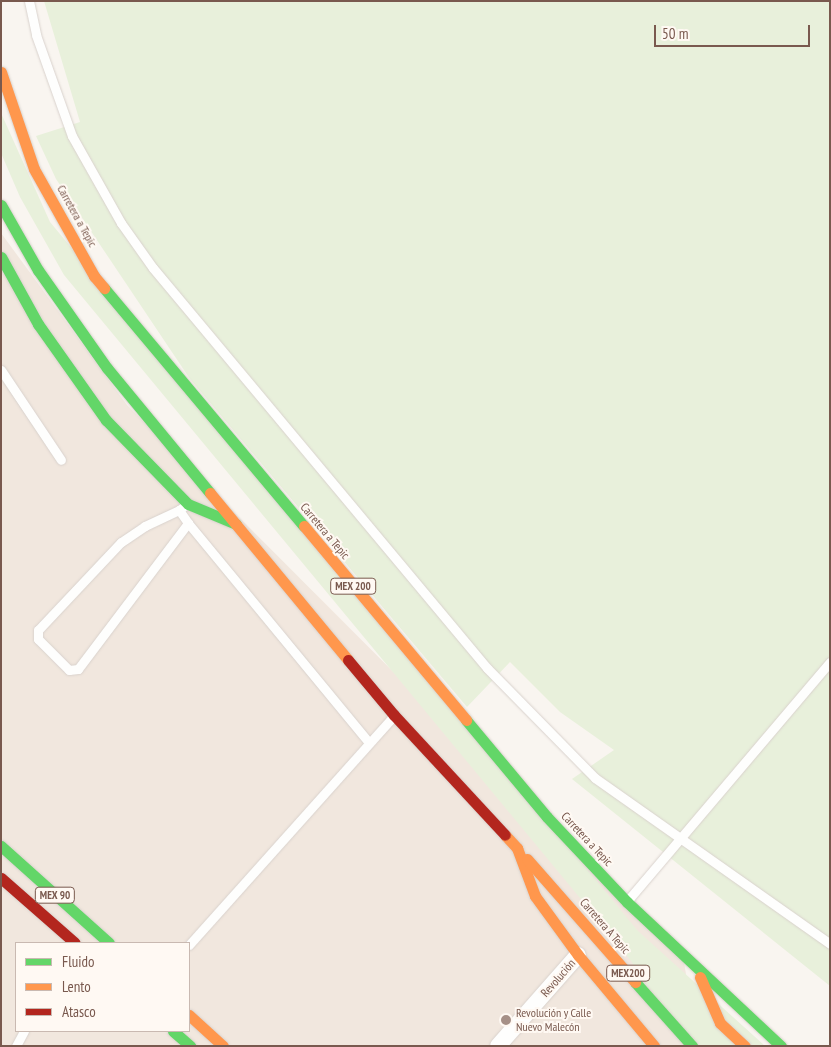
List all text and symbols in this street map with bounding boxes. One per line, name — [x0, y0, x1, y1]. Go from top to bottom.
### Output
scale bar — [656, 15, 812, 47]
text: 50 m — [662, 24, 688, 43]
street label: Carretera a Tepic — [54, 182, 100, 250]
street label: Carretera a Tepic — [297, 500, 353, 562]
road number: MEX 200 — [329, 578, 377, 594]
street label: Carretera a Tepic — [558, 809, 616, 869]
road number: MEX 90 — [34, 886, 76, 904]
street label: Carretera A Tepic — [577, 895, 633, 957]
legend — [15, 942, 190, 1032]
text: Fluido — [62, 952, 94, 971]
street label: Revolución — [538, 956, 578, 1000]
road number: MEX200 — [606, 964, 650, 981]
text: Lento — [62, 977, 91, 996]
text: Atasco — [62, 1002, 96, 1021]
place label: Revolución y Calle Nuevo Malecón — [516, 1006, 592, 1034]
marker: Revolución y Calle Nuevo Malecón — [500, 1014, 512, 1026]

